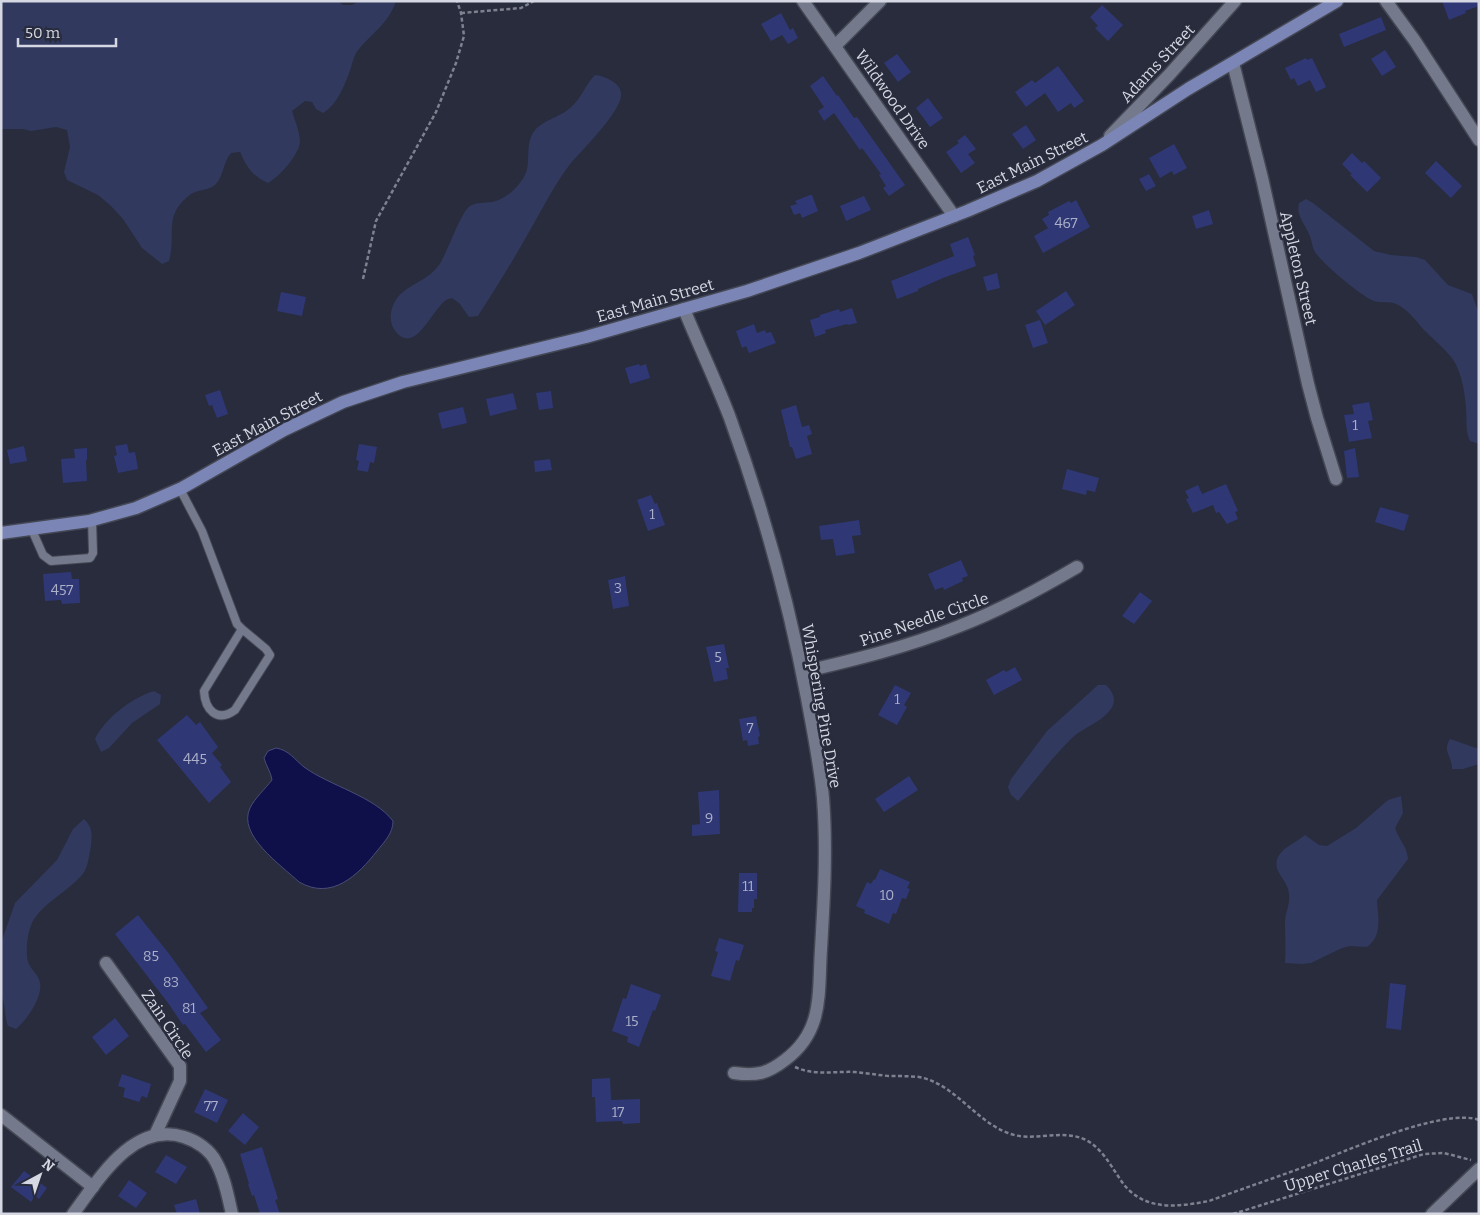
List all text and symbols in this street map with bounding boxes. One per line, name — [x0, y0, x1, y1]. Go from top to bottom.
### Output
scale bar — [18, 15, 115, 47]
street label: Adams Street — [1116, 20, 1199, 107]
text: 50 m — [25, 24, 61, 42]
street label: Wildwood Drive — [851, 46, 934, 153]
street label: East Main Street — [974, 127, 1091, 198]
street label: Appleton Street — [1276, 209, 1321, 327]
house number: 467 — [1054, 215, 1078, 232]
street label: East Main Street — [594, 275, 716, 326]
street label: East Main Street — [209, 387, 325, 460]
house number: 1 — [1352, 417, 1358, 434]
house number: 1 — [649, 506, 655, 523]
house number: 3 — [614, 580, 622, 597]
house number: 457 — [51, 582, 73, 599]
street label: Pine Needle Circle — [857, 589, 991, 650]
street label: Whispering Pine Drive — [798, 622, 845, 790]
house number: 5 — [714, 649, 722, 666]
house number: 1 — [894, 691, 900, 708]
house number: 7 — [746, 720, 754, 737]
house number: 445 — [183, 751, 207, 768]
house number: 9 — [705, 810, 713, 827]
house number: 11 — [742, 878, 754, 895]
house number: 10 — [880, 887, 894, 904]
house number: 85 — [143, 948, 159, 965]
house number: 83 — [163, 974, 179, 991]
street label: Zain Circle — [138, 986, 198, 1062]
house number: 81 — [182, 1000, 196, 1017]
house number: 15 — [625, 1013, 639, 1030]
house number: 77 — [204, 1098, 218, 1115]
house number: 17 — [612, 1104, 624, 1121]
street label: Upper Charles Trail — [1282, 1135, 1425, 1196]
north arrow — [15, 1150, 65, 1200]
text: N — [38, 1155, 58, 1176]

